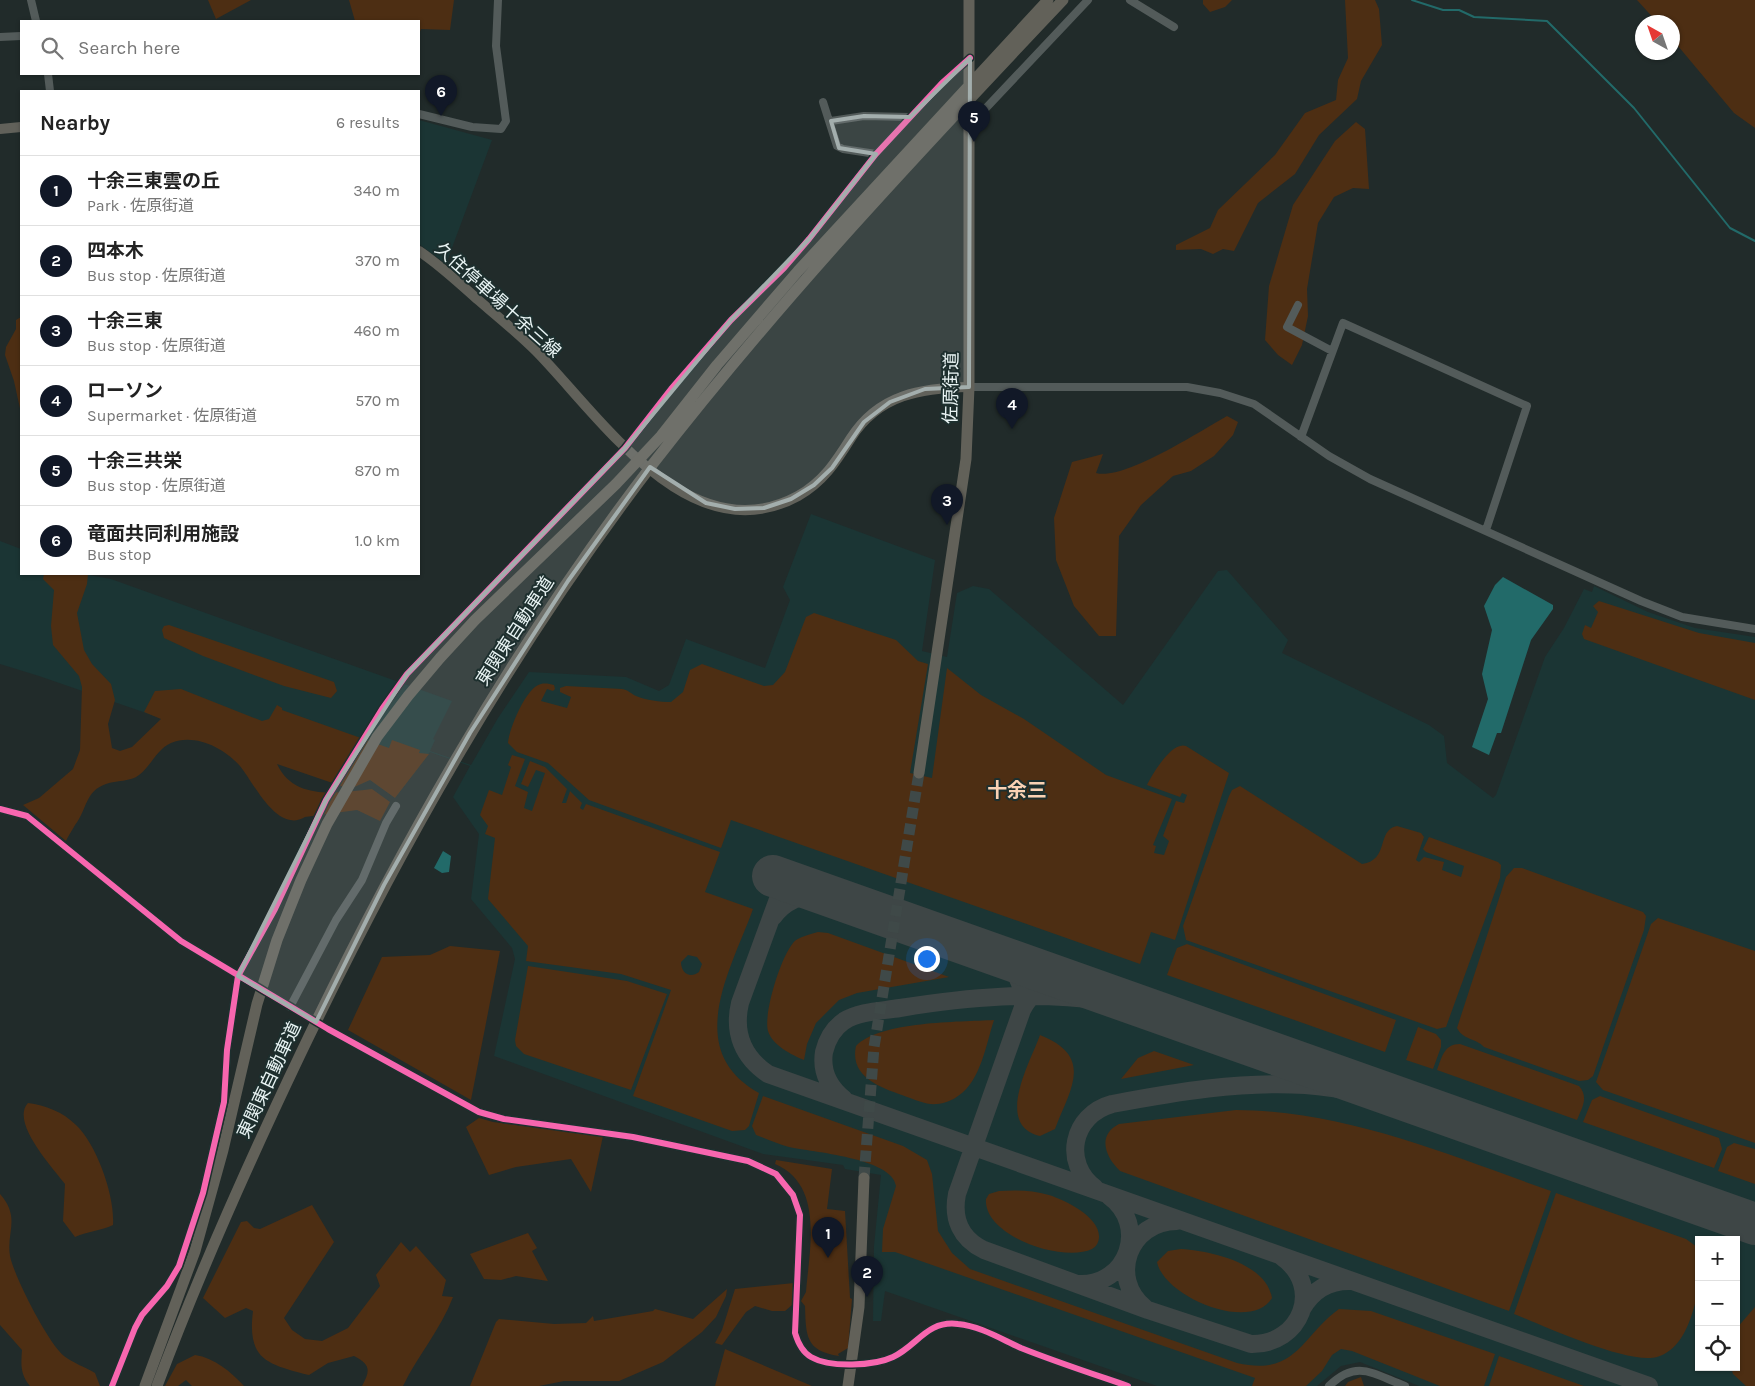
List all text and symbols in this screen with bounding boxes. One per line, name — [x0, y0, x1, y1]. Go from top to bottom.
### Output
north arrow — [1635, 15, 1680, 60]
search box — [20, 20, 420, 75]
icon: search — [38, 34, 66, 62]
text: Search here — [78, 37, 180, 59]
pin: 6 — [425, 75, 457, 116]
pin: 5 — [958, 101, 990, 142]
text: Nearby — [40, 111, 110, 135]
text: 6 results — [336, 113, 400, 132]
text: 十余三東雲の丘 — [87, 170, 220, 192]
text: 1 — [53, 181, 59, 200]
text: 340 m — [353, 181, 400, 200]
text: Park · 佐原街道 — [87, 196, 194, 215]
street label: 久住停車場十余三線 — [430, 238, 566, 362]
text: 四本木 — [87, 240, 144, 262]
text: 2 — [51, 251, 61, 270]
text: 370 m — [355, 251, 400, 270]
text: Bus stop · 佐原街道 — [87, 266, 226, 285]
text: 十余三東 — [87, 310, 163, 332]
text: 3 — [51, 321, 61, 340]
text: 460 m — [354, 321, 400, 340]
text: Bus stop · 佐原街道 — [87, 336, 226, 355]
street label: 佐原街道 — [939, 352, 963, 424]
text: ローソン — [87, 380, 163, 402]
pin: 4 — [996, 388, 1028, 429]
text: 4 — [51, 391, 61, 410]
text: 570 m — [355, 391, 400, 410]
text: Supermarket · 佐原街道 — [87, 406, 257, 425]
text: 十余三共栄 — [87, 450, 182, 472]
text: 5 — [51, 461, 61, 480]
text: 870 m — [354, 461, 400, 480]
text: Bus stop · 佐原街道 — [87, 476, 226, 495]
pin: 3 — [931, 484, 963, 525]
text: 竜面共同利用施設 — [87, 523, 239, 545]
text: 6 — [51, 531, 61, 550]
text: 1.0 km — [355, 531, 400, 550]
text: Bus stop — [87, 545, 151, 564]
street label: 東関東自動車道 — [471, 572, 559, 690]
district label: 十余三 — [987, 779, 1047, 802]
your location — [914, 946, 940, 972]
street label: 東関東自動車道 — [232, 1018, 306, 1142]
pin: 1 — [812, 1217, 844, 1258]
map controls — [1695, 1236, 1740, 1371]
button: + — [1695, 1236, 1740, 1281]
pin: 2 — [851, 1256, 883, 1297]
button: − — [1695, 1281, 1740, 1326]
button: locate — [1695, 1326, 1740, 1371]

